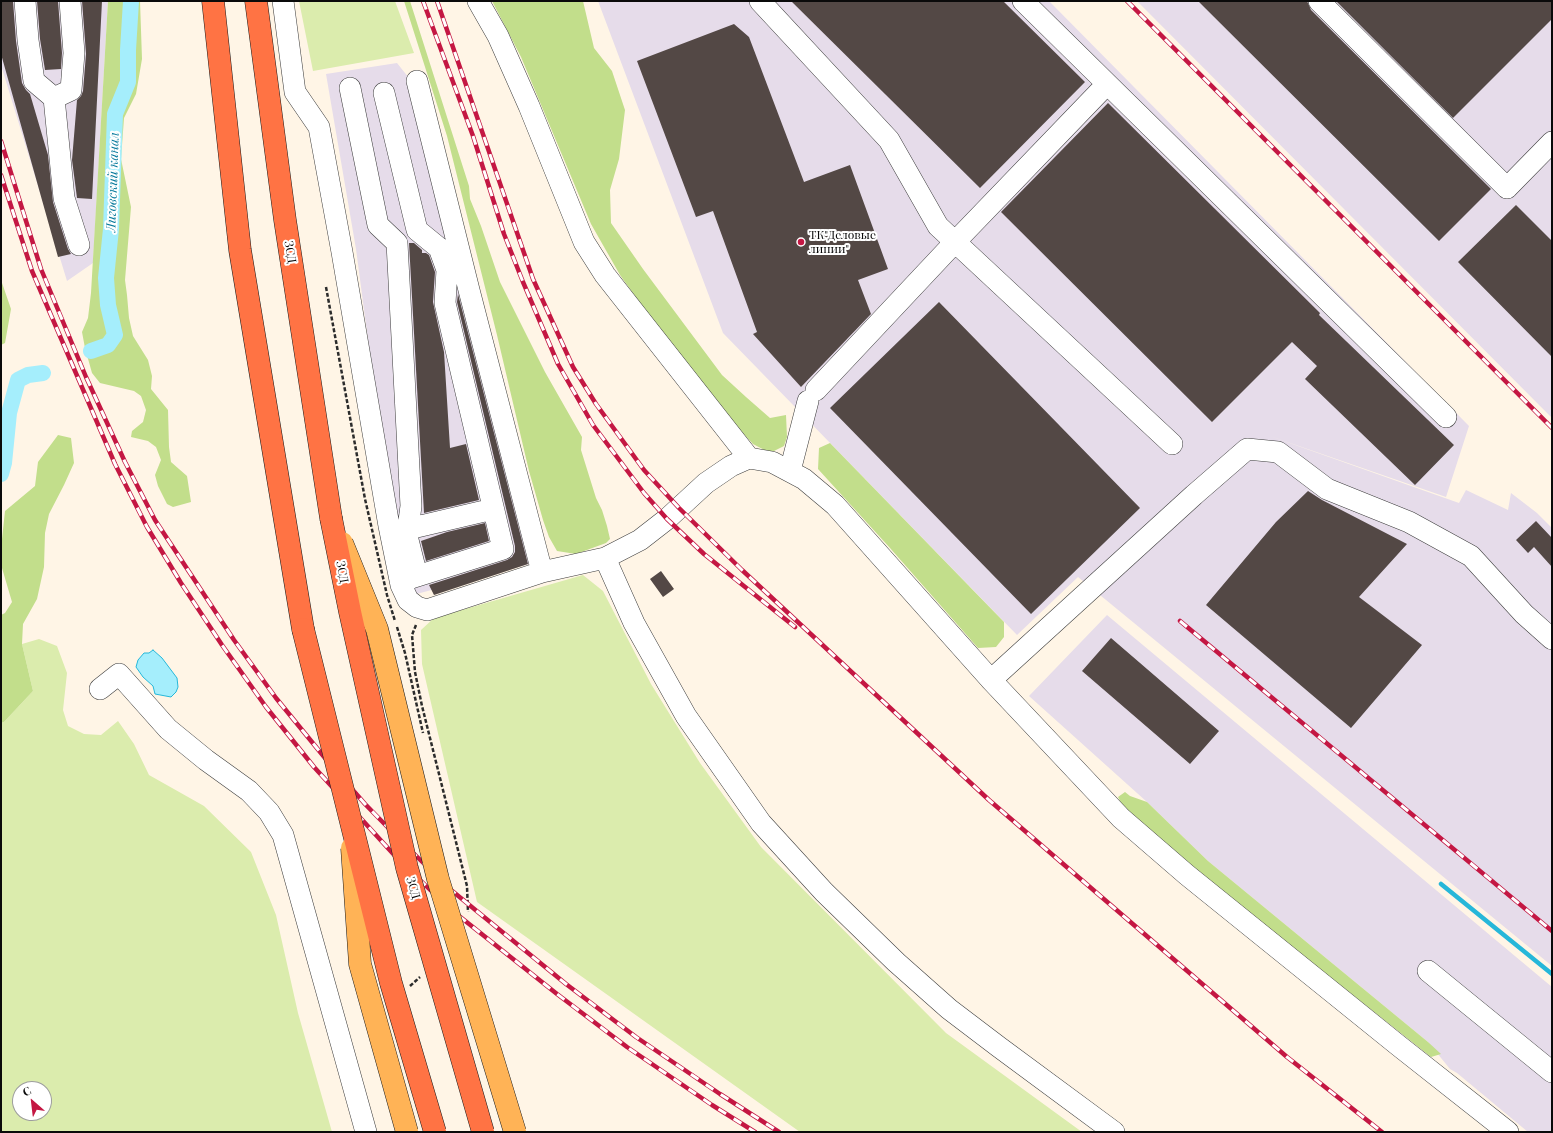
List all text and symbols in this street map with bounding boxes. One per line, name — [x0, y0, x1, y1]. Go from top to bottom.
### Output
water label: Лиговский канал — [103, 132, 123, 232]
place label: ТК"Деловые линии" — [809, 228, 876, 256]
marker: ТК"Деловые линии" — [796, 237, 806, 247]
street label: ЗСД — [281, 240, 299, 264]
street label: ЗСД — [333, 560, 351, 584]
street label: ЗСД — [403, 875, 423, 901]
north arrow — [12, 1081, 52, 1121]
text: С — [20, 1082, 34, 1099]

